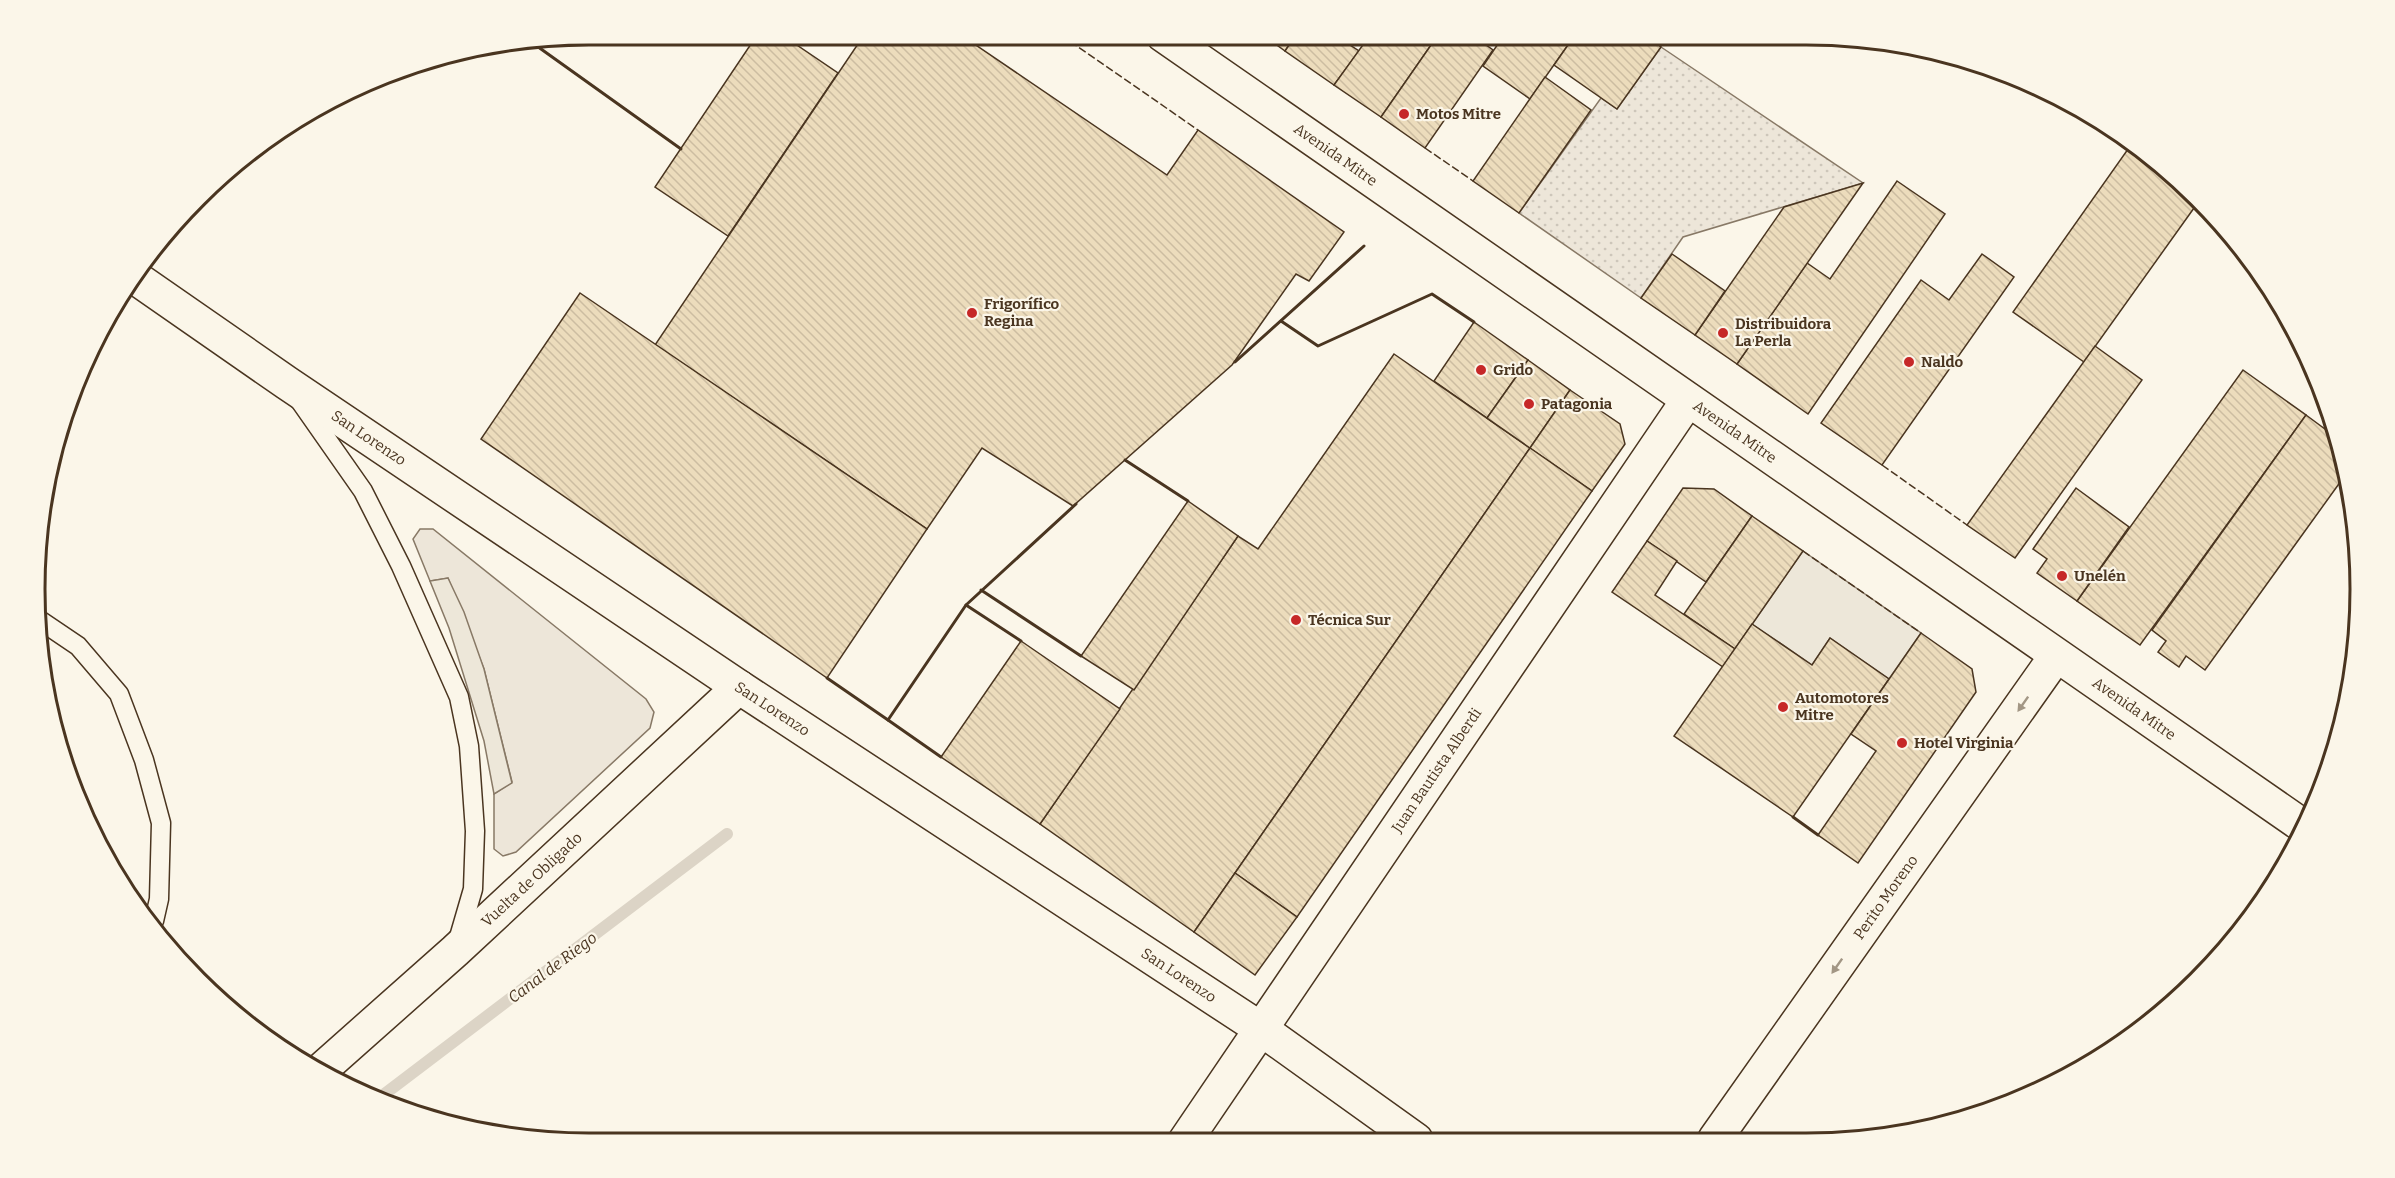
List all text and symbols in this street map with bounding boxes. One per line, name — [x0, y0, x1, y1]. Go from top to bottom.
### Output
place label: Motos Mitre — [1416, 105, 1501, 123]
marker: Motos Mitre — [1397, 107, 1411, 121]
street label: Avenida Mitre — [1290, 120, 1381, 190]
place label: Frigorífico Regina — [984, 295, 1060, 330]
marker: Frigorífico Regina — [965, 306, 979, 320]
place label: Distribuidora La Perla — [1735, 315, 1832, 350]
marker: Distribuidora La Perla — [1716, 326, 1730, 340]
place label: Naldo — [1921, 353, 1964, 371]
marker: Naldo — [1902, 355, 1916, 369]
place label: Grido — [1493, 361, 1534, 379]
marker: Grido — [1474, 363, 1488, 377]
place label: Patagonia — [1541, 395, 1613, 413]
marker: Patagonia — [1522, 397, 1536, 411]
street label: Avenida Mitre — [1690, 397, 1780, 467]
street label: San Lorenzo — [328, 406, 409, 469]
place label: Unelén — [2074, 567, 2126, 585]
marker: Unelén — [2055, 569, 2069, 583]
place label: Técnica Sur — [1308, 611, 1391, 629]
marker: Técnica Sur — [1289, 613, 1303, 627]
street label: Avenida Mitre — [2089, 674, 2179, 744]
street label: San Lorenzo — [731, 678, 813, 740]
place label: Automotores Mitre — [1795, 689, 1889, 724]
one-way arrow — [2017, 695, 2029, 711]
marker: Automotores Mitre — [1776, 700, 1790, 714]
street label: Juan Bautista Alberdi — [1387, 704, 1486, 837]
place label: Hotel Virginia — [1914, 734, 2014, 752]
marker: Hotel Virginia — [1895, 736, 1909, 750]
street label: Vuelta de Obligado — [478, 829, 586, 931]
street label: Perito Moreno — [1850, 852, 1922, 943]
water label: Canal de Riego — [504, 928, 601, 1007]
street label: San Lorenzo — [1138, 944, 1220, 1006]
one-way arrow — [1832, 958, 1843, 974]

